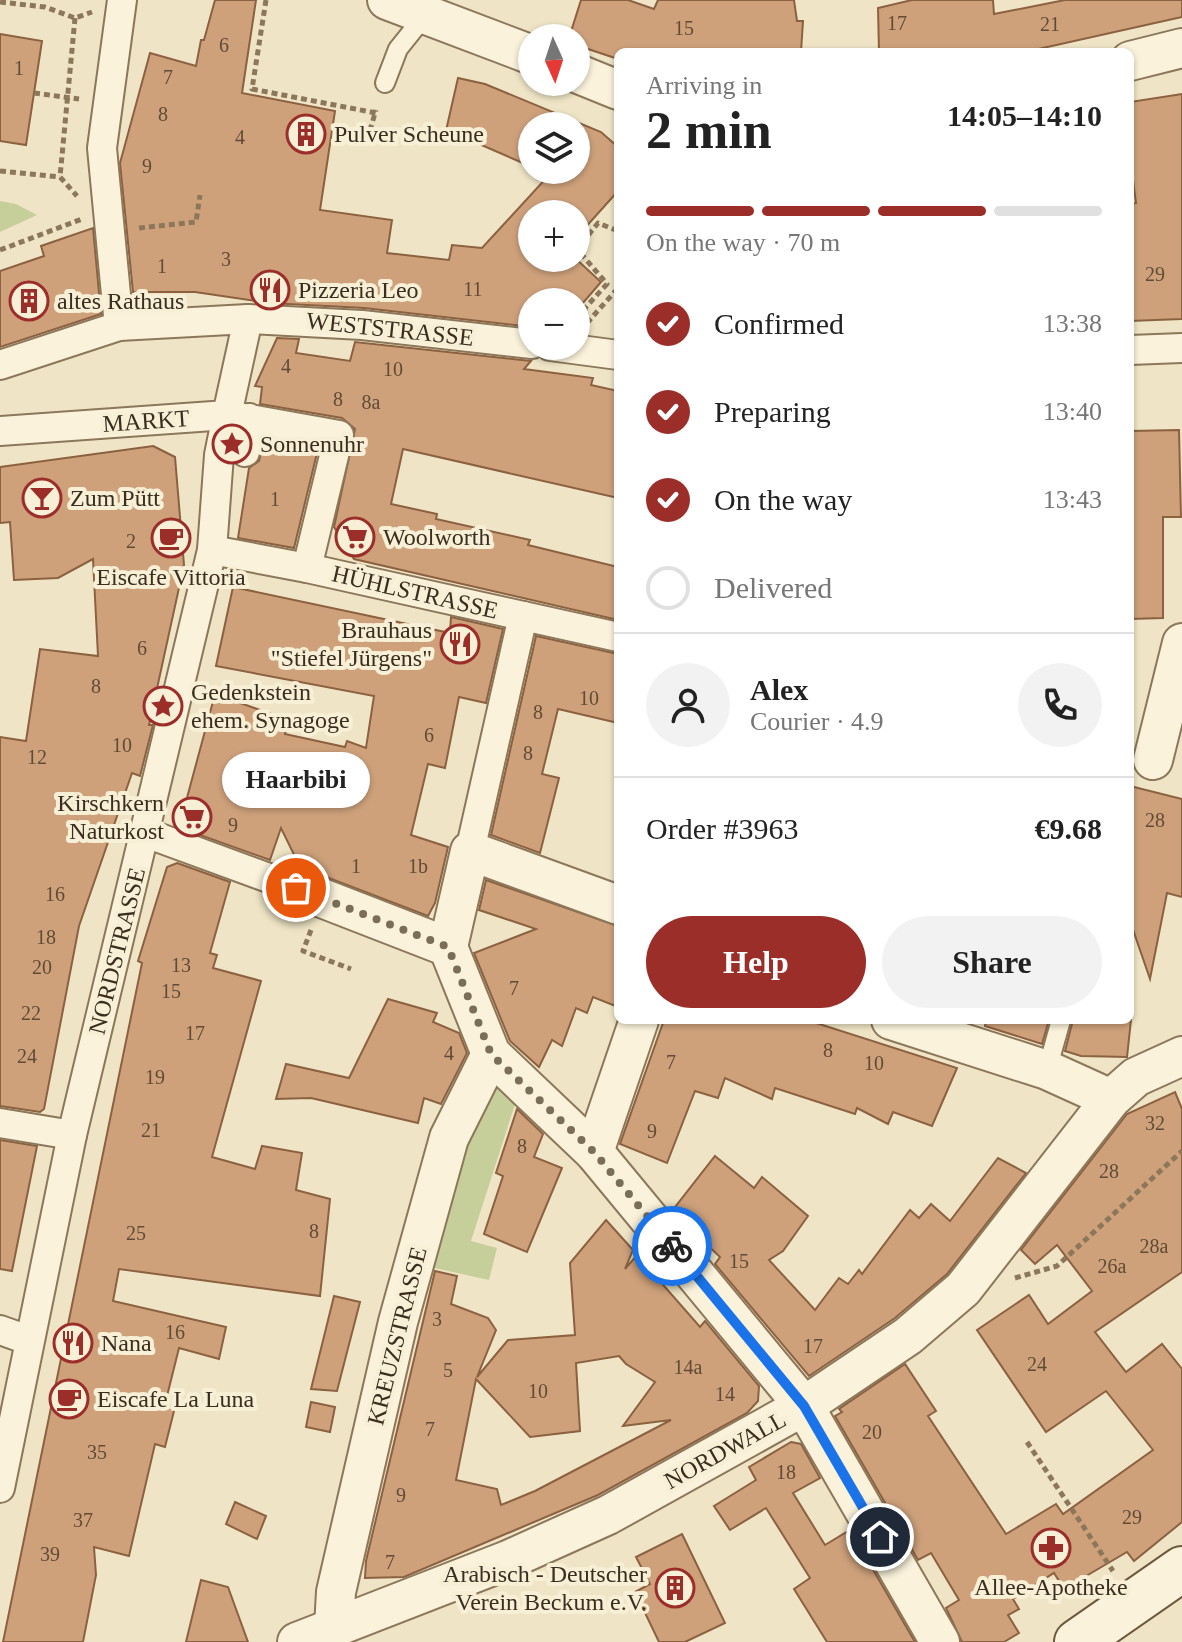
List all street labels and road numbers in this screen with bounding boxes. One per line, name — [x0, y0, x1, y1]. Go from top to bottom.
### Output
street label: WESTSTRASSE — [305, 307, 475, 351]
street label: MARKT — [102, 405, 190, 437]
street label: HÜHLSTRASSE — [330, 560, 500, 624]
street label: NORDSTRASSE — [84, 865, 150, 1037]
street label: KREUZSTRASSE — [362, 1244, 432, 1428]
street label: NORDWALL — [660, 1406, 790, 1494]

